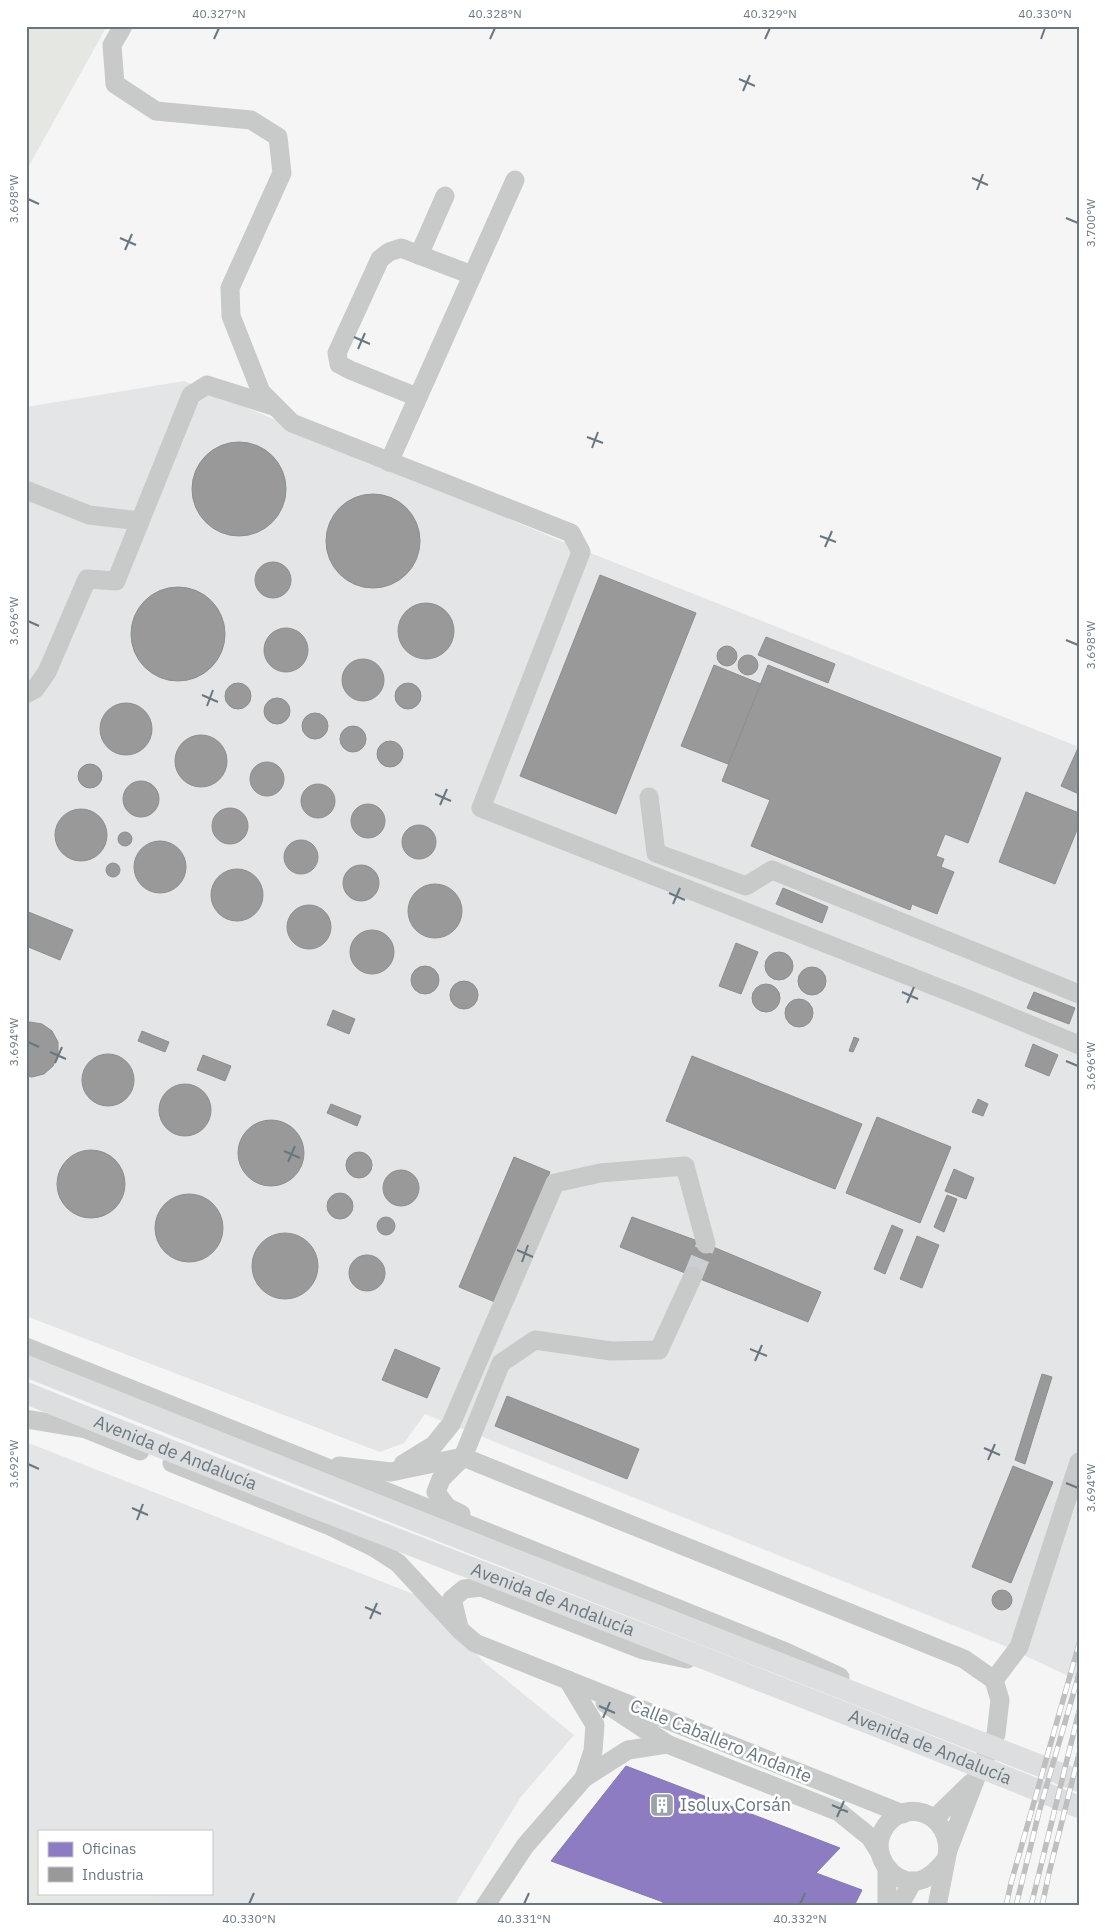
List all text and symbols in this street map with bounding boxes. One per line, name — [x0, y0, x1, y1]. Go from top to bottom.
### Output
text: 40.327°N — [192, 6, 246, 21]
text: 40.328°N — [468, 6, 522, 21]
text: 40.329°N — [743, 6, 797, 21]
text: 40.330°N — [1018, 6, 1072, 21]
text: 3.698°W — [6, 175, 21, 223]
text: 3.700°W — [1083, 199, 1098, 247]
text: 3.696°W — [6, 597, 21, 645]
text: 3.698°W — [1083, 621, 1098, 669]
text: 3.694°W — [6, 1018, 21, 1066]
text: 3.696°W — [1083, 1042, 1098, 1090]
street label: Avenida de Andalucía — [91, 1410, 261, 1495]
text: 3.692°W — [6, 1440, 21, 1488]
text: 3.694°W — [1083, 1464, 1098, 1512]
street label: Avenida de Andalucía — [468, 1557, 639, 1641]
street label: Calle Caballero Andante — [627, 1694, 816, 1788]
street label: Avenida de Andalucía — [845, 1704, 1016, 1790]
building icon: Isolux Corsán — [649, 1792, 675, 1818]
place label: Isolux Corsán — [680, 1793, 791, 1816]
legend — [38, 1830, 212, 1894]
text: Oficinas — [82, 1839, 136, 1858]
text: Industria — [82, 1865, 143, 1884]
text: 40.330°N — [222, 1911, 276, 1926]
text: 40.331°N — [497, 1911, 551, 1926]
text: 40.332°N — [773, 1911, 827, 1926]

